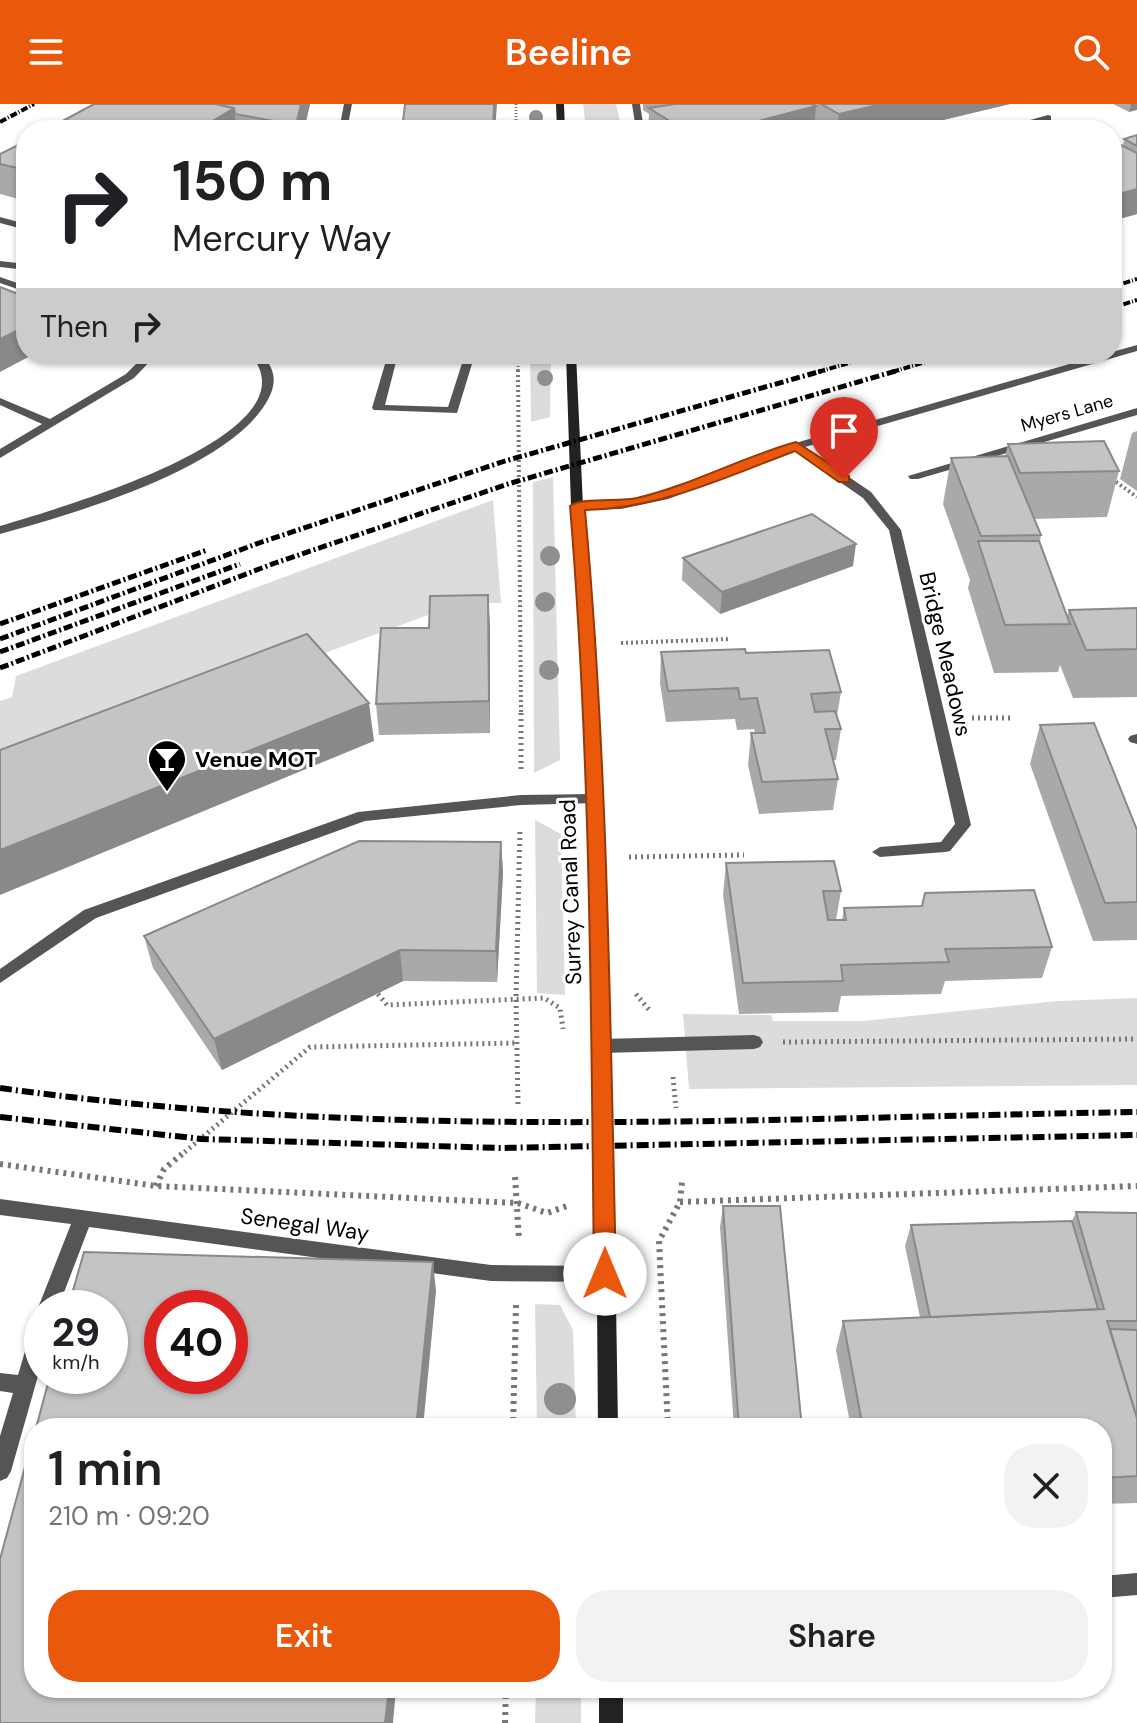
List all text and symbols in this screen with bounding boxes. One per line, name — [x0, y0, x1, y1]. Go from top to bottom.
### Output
text: Beeline — [505, 29, 632, 76]
icon: menu — [24, 30, 68, 74]
icon: search — [1069, 30, 1113, 74]
text: 150 m — [172, 144, 333, 217]
icon: right — [40, 152, 144, 256]
text: Mercury Way — [172, 215, 392, 262]
icon: right — [124, 304, 168, 348]
text: Then — [40, 307, 108, 346]
street label: Myers Lane — [1018, 388, 1116, 438]
pin — [810, 397, 878, 479]
icon: arrive — [822, 409, 866, 453]
street label: Bridge Meadows — [913, 569, 979, 739]
bar icon: Venue MOT — [146, 738, 188, 793]
place label: Venue MOT — [195, 745, 317, 774]
street label: Surrey Canal Road — [553, 799, 588, 985]
street label: Senegal Way — [239, 1201, 371, 1248]
position arrow — [563, 1232, 647, 1316]
speed limit sign: 40 — [144, 1290, 248, 1394]
text: 29 — [52, 1306, 100, 1358]
text: km/h — [52, 1349, 100, 1375]
text: 1 min — [48, 1437, 163, 1500]
button: close — [1004, 1444, 1088, 1528]
text: 210 m · 09:20 — [48, 1499, 210, 1533]
button: Exit — [48, 1590, 560, 1682]
button: Share — [576, 1590, 1088, 1682]

